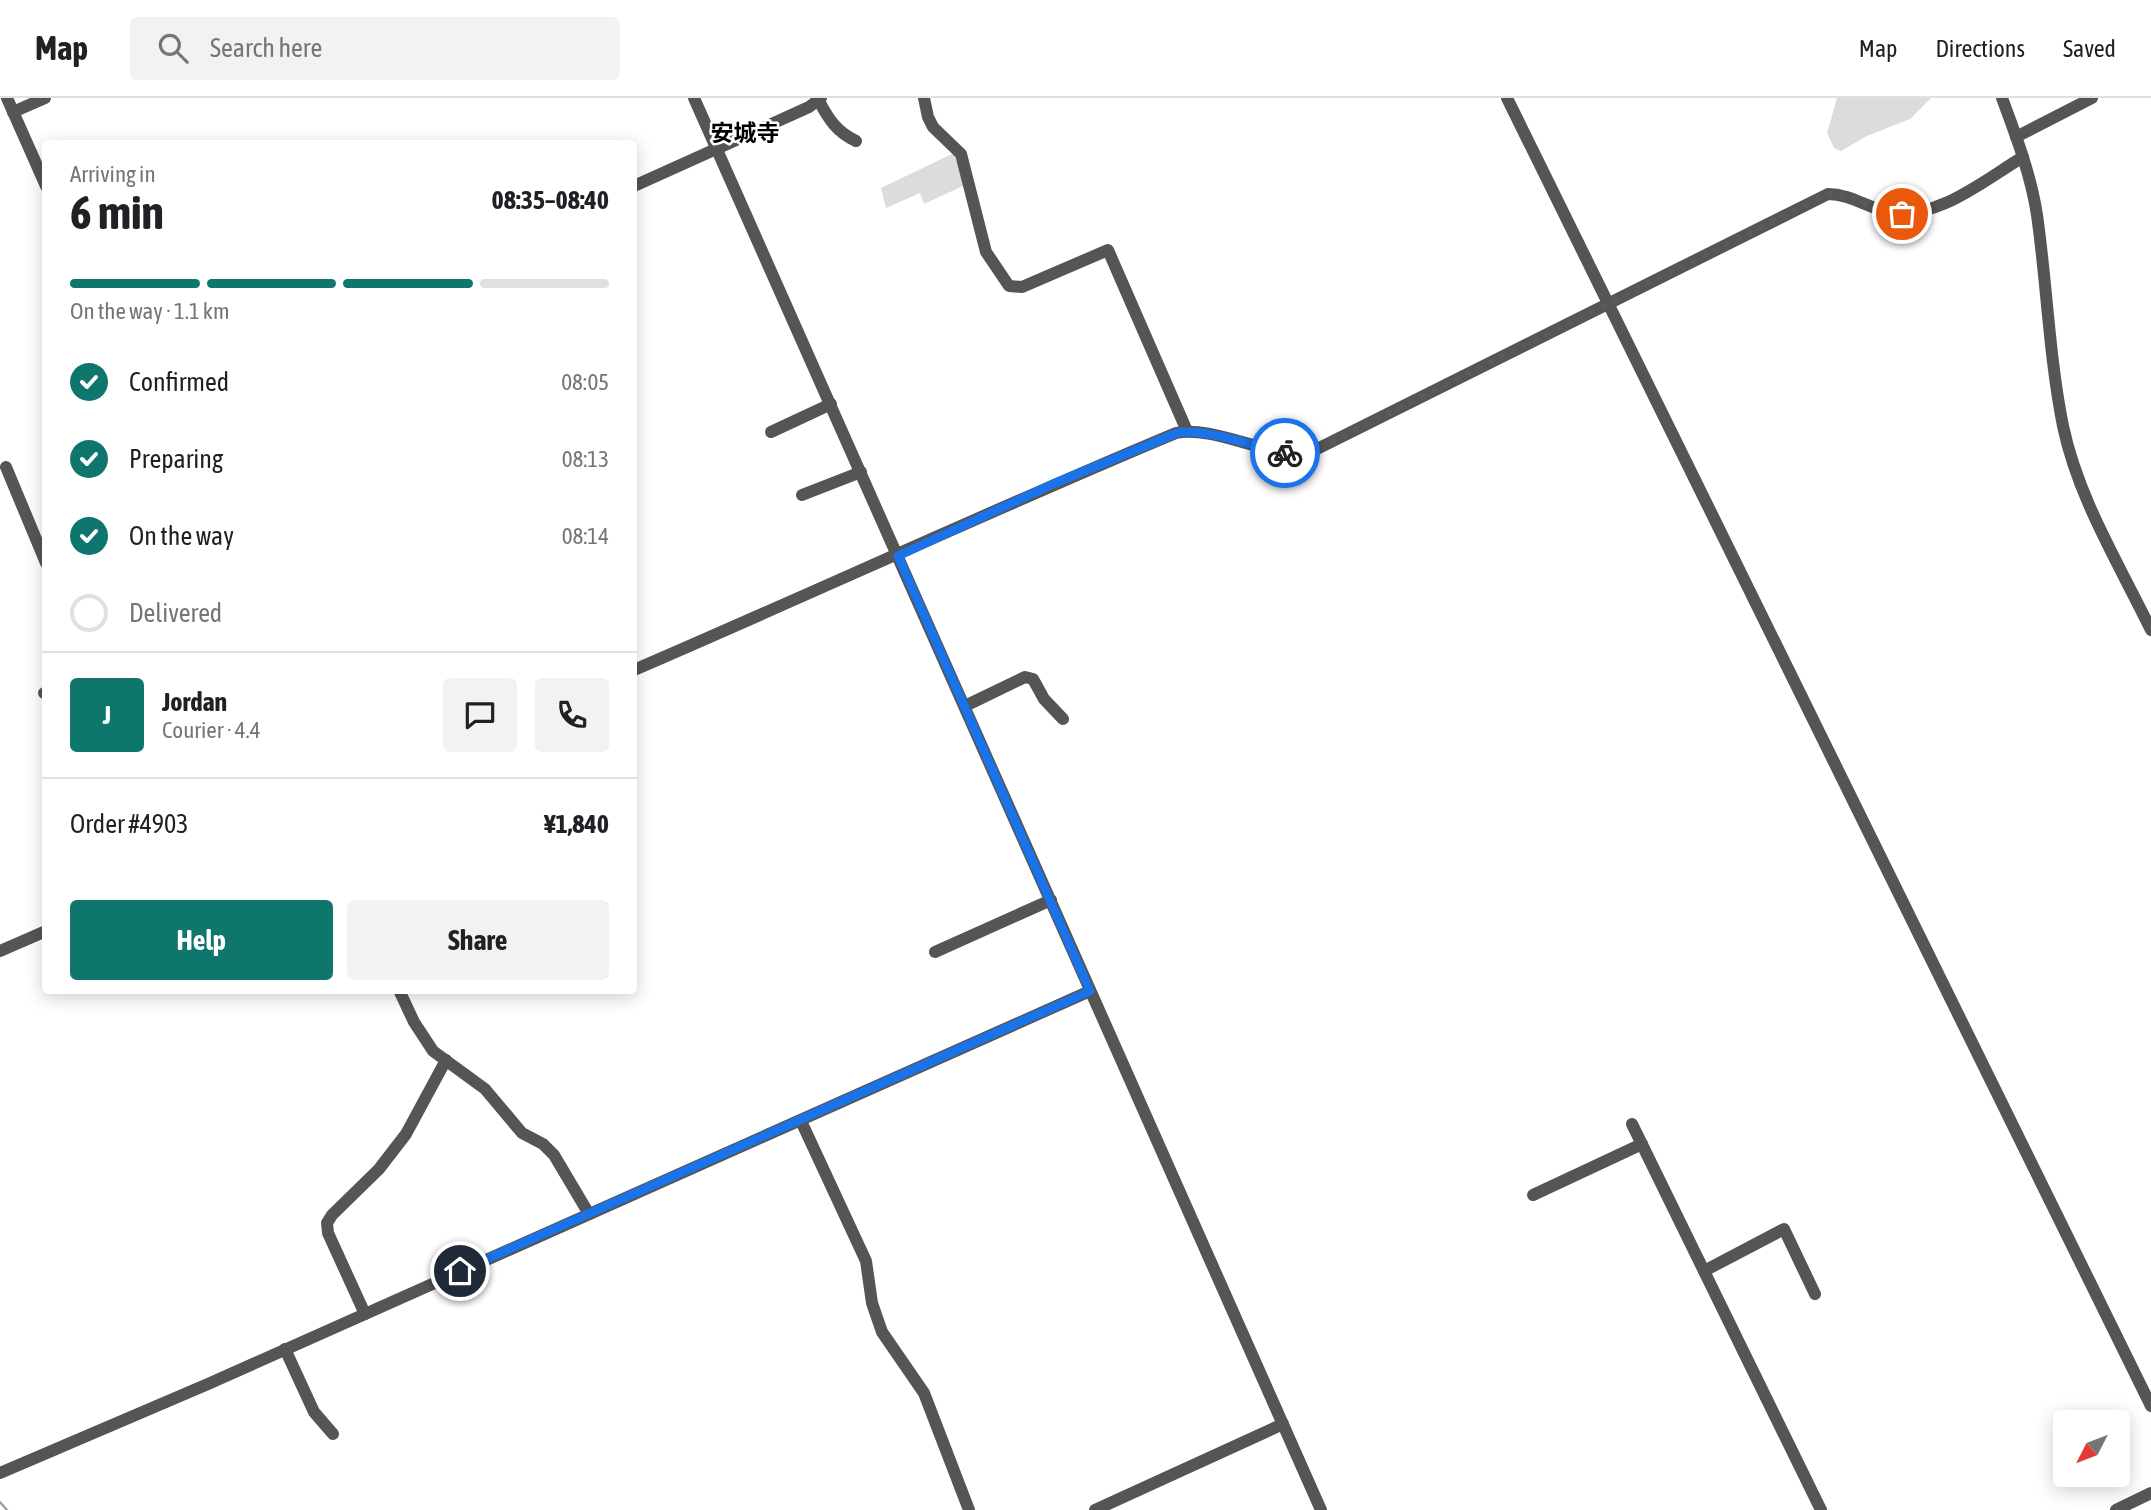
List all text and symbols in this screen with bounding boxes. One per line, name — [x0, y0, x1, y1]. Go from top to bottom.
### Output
search box — [130, 17, 620, 80]
text: Map — [35, 29, 88, 67]
icon: search — [154, 29, 192, 67]
text: Search here — [210, 33, 322, 63]
text: Map — [1859, 35, 1897, 62]
text: Directions — [1935, 35, 2025, 62]
text: Saved — [2063, 35, 2116, 62]
district label: 安城寺 — [711, 120, 780, 146]
text: Arriving in — [70, 161, 156, 187]
pin — [1872, 184, 1932, 244]
text: 08:35–08:40 — [492, 185, 609, 215]
text: 6 min — [70, 186, 164, 239]
icon: bag — [1883, 195, 1921, 233]
text: On the way · 1.1 km — [70, 298, 230, 324]
icon: check — [70, 363, 108, 401]
text: Confirmed — [129, 367, 229, 397]
text: 08:05 — [561, 369, 609, 395]
courier — [1250, 418, 1320, 488]
icon: bike — [1266, 434, 1304, 472]
icon: check — [70, 440, 108, 478]
text: Preparing — [129, 444, 223, 474]
text: 08:13 — [562, 446, 609, 472]
icon: check — [70, 517, 108, 555]
text: On the way — [129, 521, 234, 551]
text: 08:14 — [562, 523, 609, 549]
text: Delivered — [129, 598, 222, 628]
button: chat — [443, 678, 517, 752]
button: phone — [535, 678, 609, 752]
text: Jordan — [162, 687, 227, 717]
text: J — [103, 700, 111, 730]
text: Courier · 4.4 — [162, 717, 261, 743]
text: Order #4903 — [70, 809, 189, 839]
text: ¥1,840 — [544, 809, 609, 839]
button: Help — [70, 900, 333, 980]
button: Share — [347, 900, 609, 980]
pin — [430, 1241, 490, 1301]
icon: home — [441, 1252, 479, 1290]
north arrow — [2053, 1410, 2130, 1488]
map controls — [2053, 1410, 2130, 1487]

